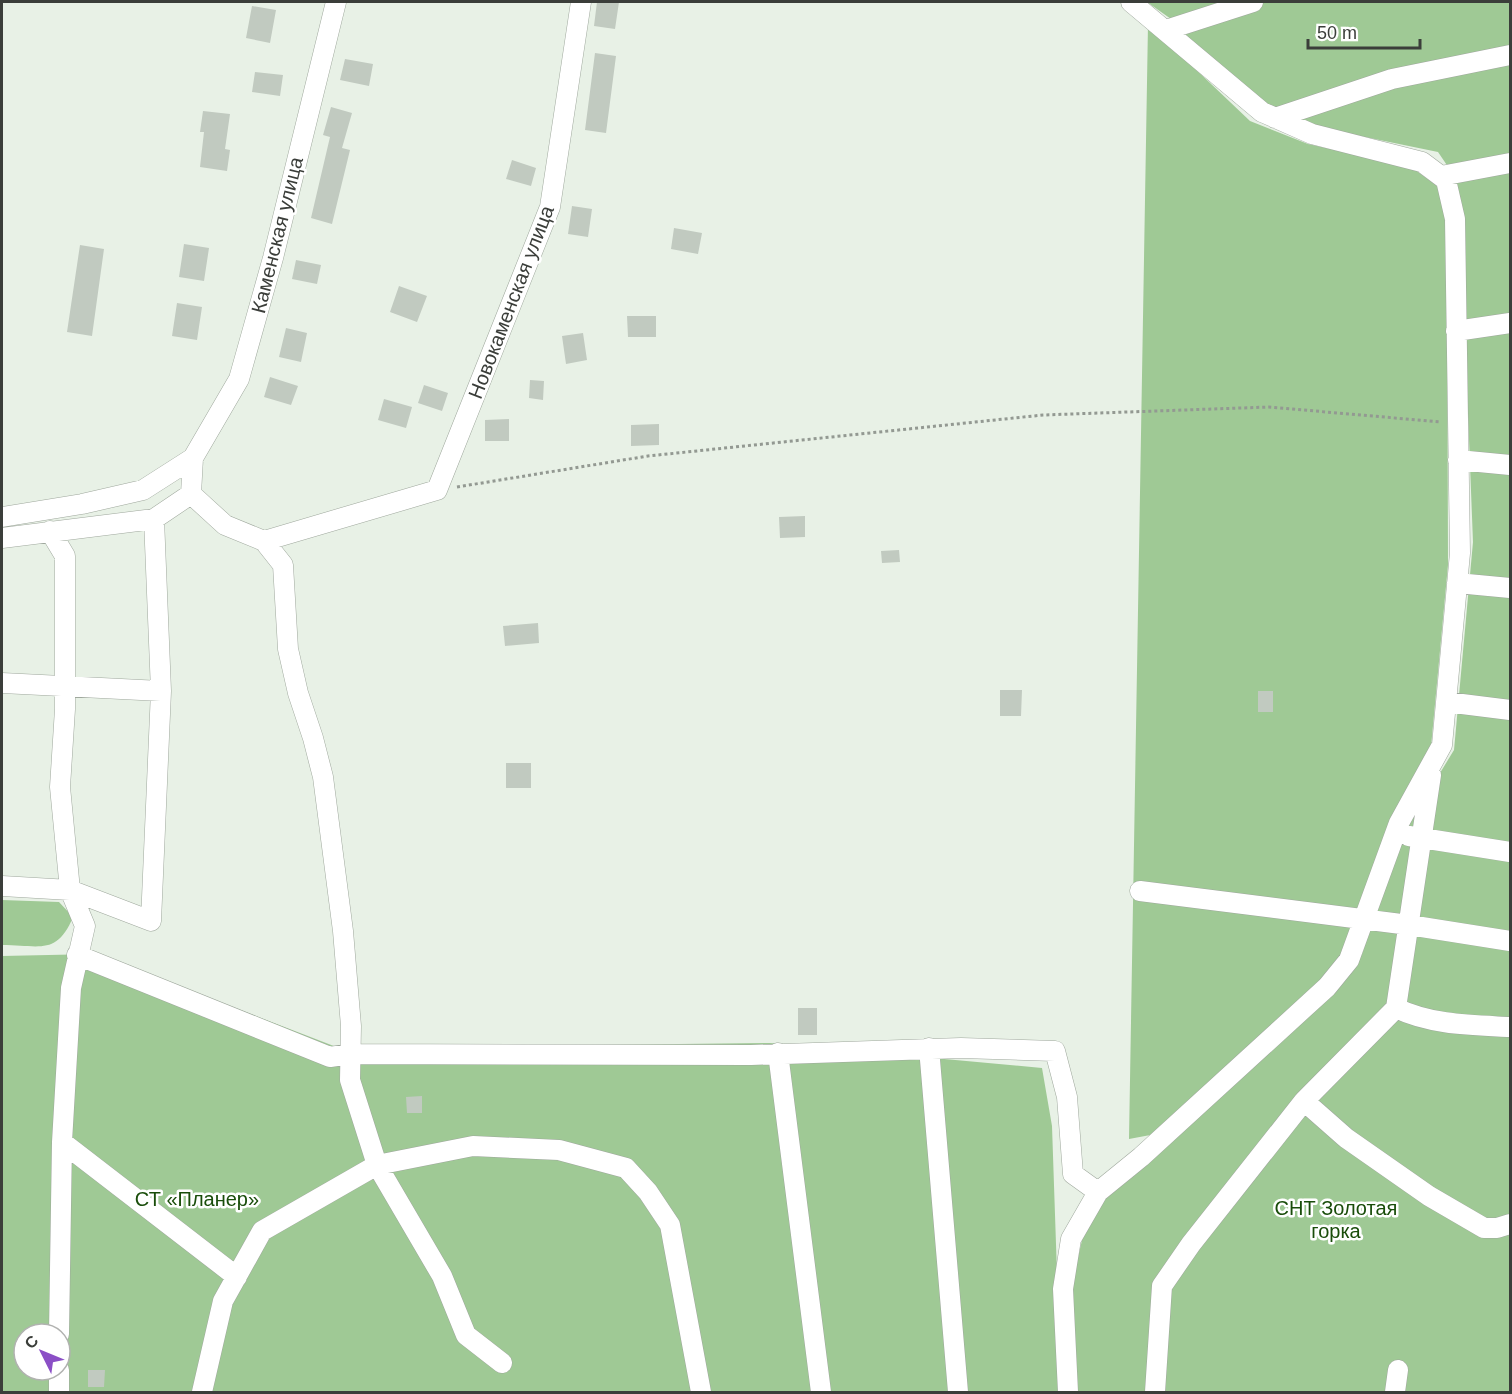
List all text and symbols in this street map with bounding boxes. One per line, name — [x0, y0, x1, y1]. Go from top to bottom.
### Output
scale bar — [1308, 12, 1420, 50]
text: 50 m — [1317, 23, 1357, 43]
street label: Каменская улица — [247, 154, 307, 315]
street label: Новокаменская улица — [464, 202, 558, 402]
park label: СТ «Планер» — [135, 1188, 259, 1210]
park label: СНТ Золотая горка — [1275, 1197, 1397, 1242]
north arrow — [12, 1322, 72, 1382]
text: С — [21, 1332, 42, 1352]

